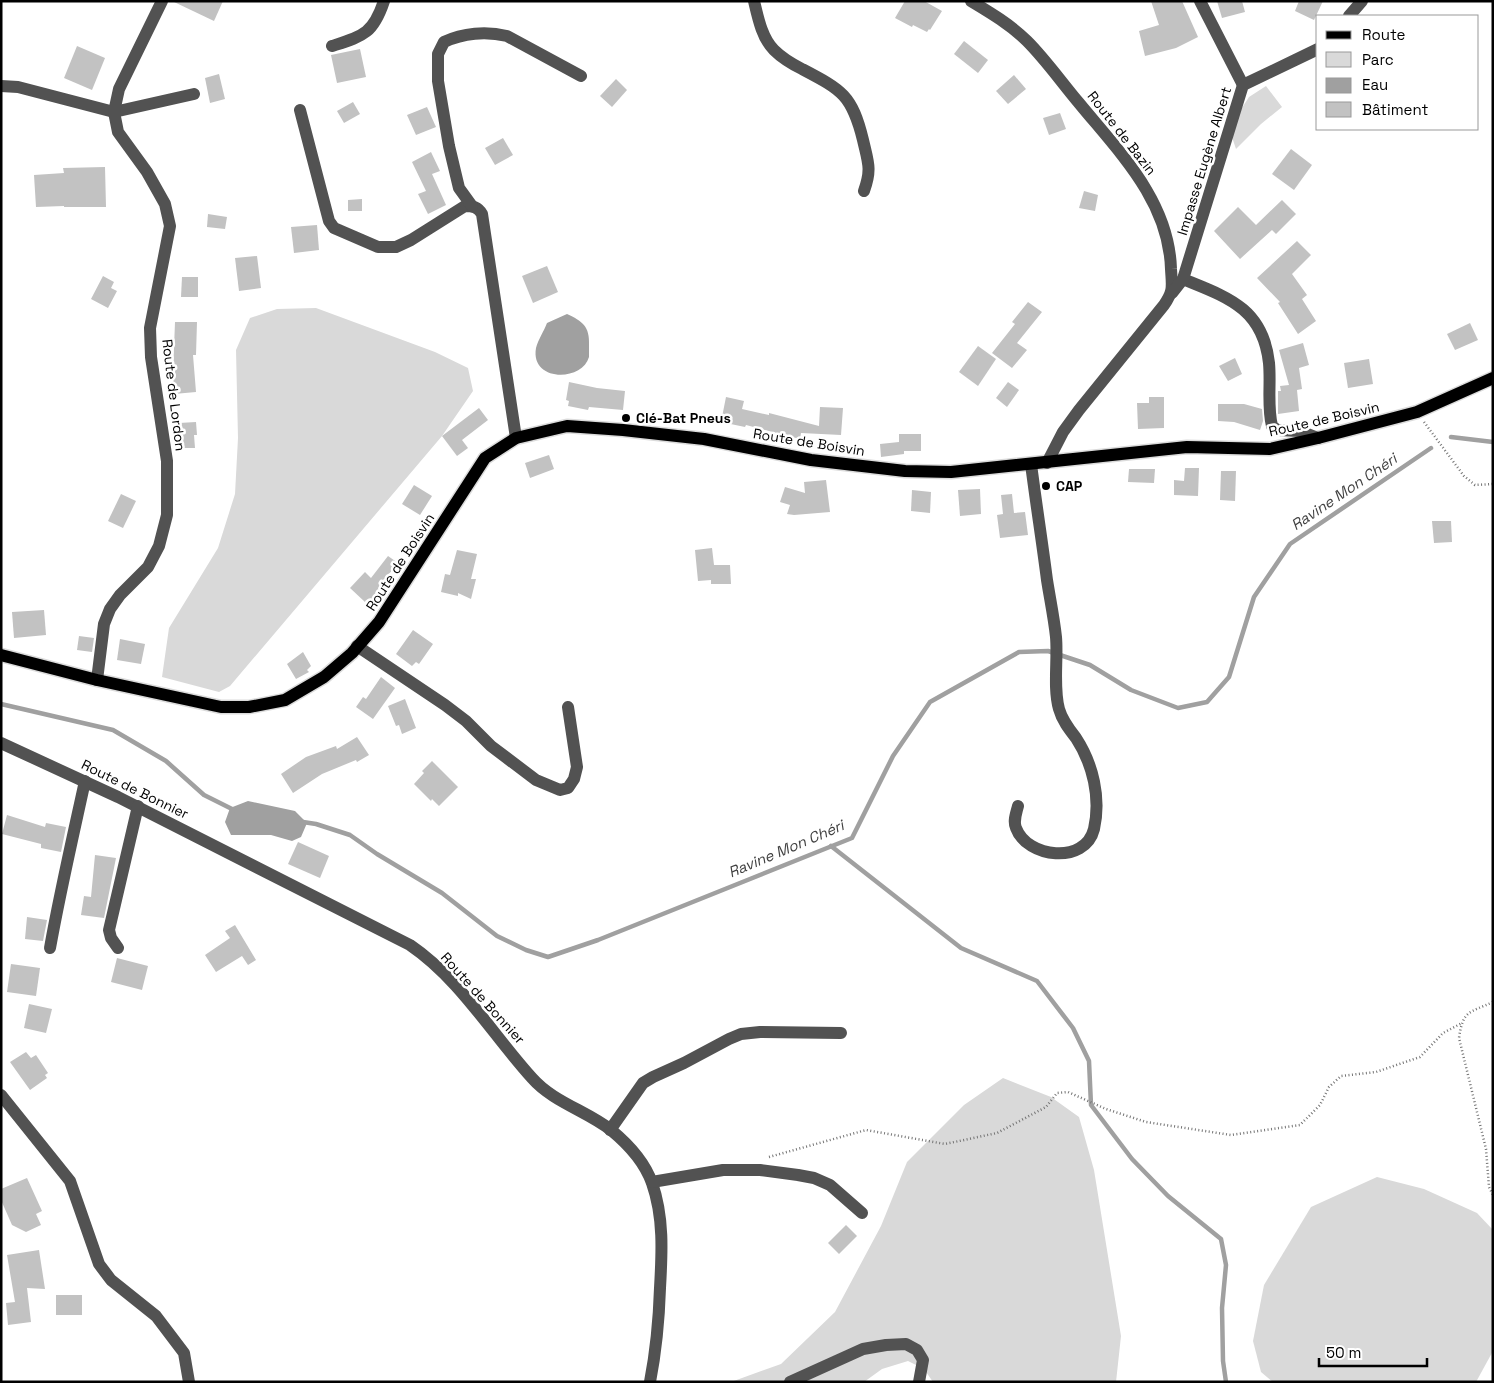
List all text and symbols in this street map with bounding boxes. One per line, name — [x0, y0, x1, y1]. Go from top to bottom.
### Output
legend — [1316, 15, 1479, 130]
text: Route — [1362, 25, 1406, 44]
text: Parc — [1362, 50, 1394, 69]
text: Eau — [1362, 75, 1388, 94]
street label: Impasse Eugène Albert — [1173, 85, 1235, 237]
street label: Route de Bazin — [1084, 87, 1160, 179]
text: Bâtiment — [1362, 100, 1428, 119]
street label: Route de Lordon — [158, 338, 190, 452]
street label: Route de Boisvin — [1267, 398, 1381, 440]
place label: Clé-Bat Pneus — [636, 409, 731, 427]
marker: Clé-Bat Pneus — [620, 412, 632, 424]
street label: Route de Boisvin — [752, 424, 866, 460]
water label: Ravine Mon Chéri — [1287, 448, 1402, 534]
place label: CAP — [1056, 477, 1083, 495]
marker: CAP — [1040, 480, 1052, 492]
street label: Route de Boisvin — [362, 510, 438, 614]
street label: Route de Bonnier — [78, 755, 192, 823]
water label: Ravine Mon Chéri — [725, 815, 849, 881]
street label: Route de Bonnier — [437, 948, 529, 1048]
scale bar — [1319, 1336, 1426, 1368]
text: 50 m — [1326, 1343, 1361, 1362]

